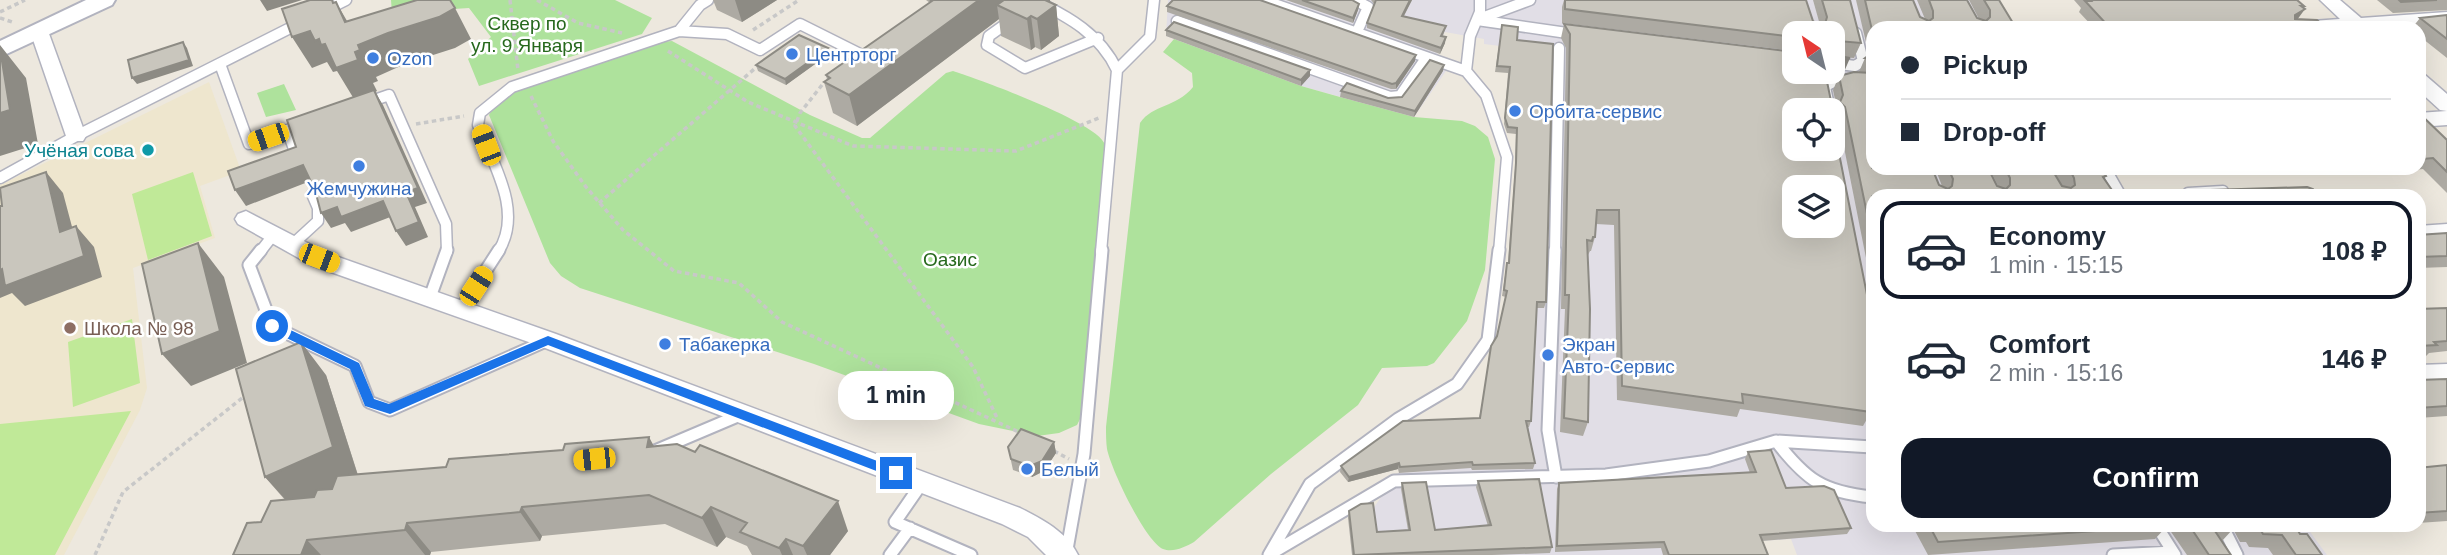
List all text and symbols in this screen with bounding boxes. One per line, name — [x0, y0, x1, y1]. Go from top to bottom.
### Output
park label: Сквер по ул. 9 Января — [471, 13, 583, 56]
north arrow — [1782, 21, 1844, 84]
map controls — [1782, 21, 1845, 238]
place label: Центрторг — [806, 44, 897, 65]
marker: Центрторг — [784, 46, 800, 62]
place label: Ozon — [387, 48, 432, 69]
marker: Ozon — [365, 50, 381, 66]
text: Pickup — [1943, 50, 2028, 80]
button: locate — [1782, 98, 1845, 161]
place label: Орбита-сервис — [1529, 101, 1662, 122]
marker: Орбита-сервис — [1507, 103, 1523, 119]
text: Drop-off — [1943, 117, 2046, 147]
car — [245, 120, 292, 154]
car — [469, 122, 504, 168]
place label: Учёная сова — [24, 140, 134, 161]
marker: Учёная сова — [140, 142, 156, 158]
marker: Жемчужина — [351, 158, 367, 174]
button: layers — [1782, 175, 1845, 238]
place label: Жемчужина — [307, 178, 412, 199]
icon: car — [1905, 219, 1968, 282]
text: Economy — [1989, 221, 2106, 251]
text: 108 ₽ — [2321, 236, 2387, 266]
car — [296, 241, 343, 275]
park label: Оазис — [923, 249, 977, 270]
text: 1 min · 15:15 — [1989, 252, 2123, 278]
car — [456, 263, 497, 309]
route start — [256, 310, 288, 342]
place label: Школа № 98 — [84, 318, 194, 339]
marker: Школа № 98 — [62, 320, 78, 336]
icon: car — [1905, 327, 1968, 390]
text: Comfort — [1989, 329, 2090, 359]
place label: Табакерка — [679, 334, 771, 355]
place label: Экран Авто-Сервис — [1562, 334, 1675, 377]
marker: Табакерка — [657, 336, 673, 352]
text: 146 ₽ — [2321, 344, 2387, 374]
marker: Экран Авто-Сервис — [1540, 347, 1556, 363]
text: 2 min · 15:16 — [1989, 360, 2123, 386]
callout: 1 min — [838, 372, 954, 420]
text: 1 min — [866, 382, 926, 408]
button: Confirm — [1901, 438, 2391, 518]
car — [573, 446, 616, 472]
route end — [880, 457, 912, 489]
place label: Белый — [1041, 459, 1099, 480]
marker: Белый — [1019, 461, 1035, 477]

